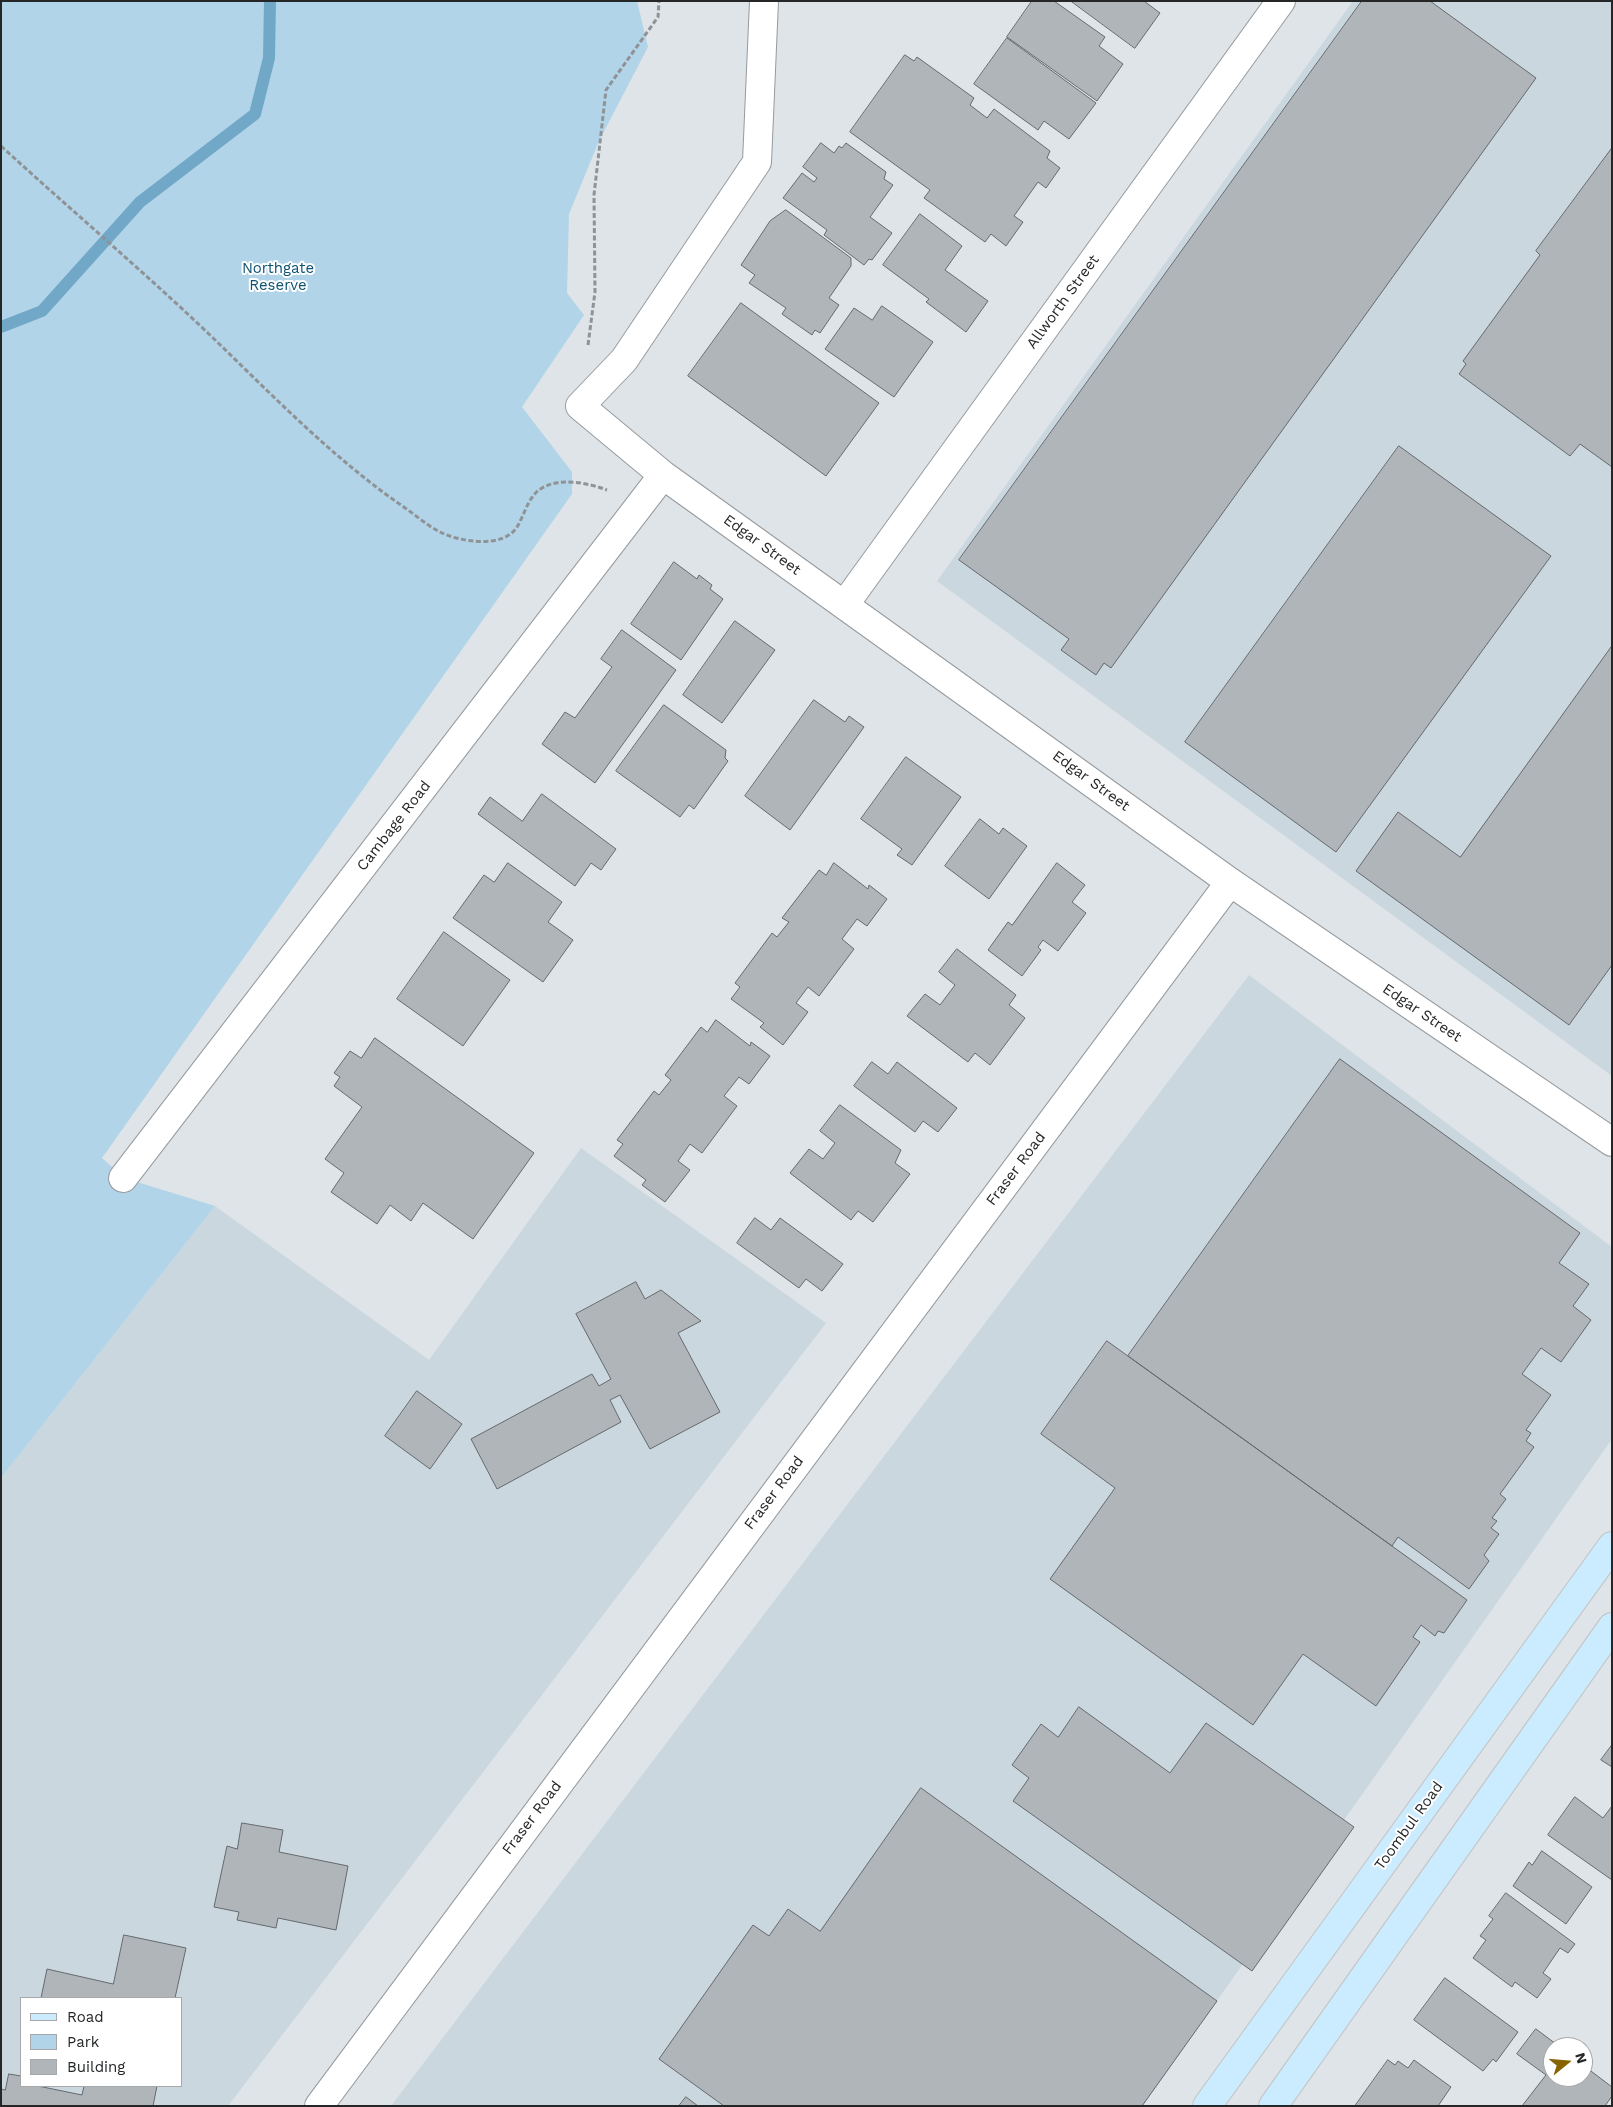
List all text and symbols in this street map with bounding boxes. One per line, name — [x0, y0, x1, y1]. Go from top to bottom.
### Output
street label: Allworth Street — [1023, 252, 1103, 352]
park label: Northgate Reserve — [242, 260, 314, 295]
street label: Edgar Street — [720, 511, 804, 579]
street label: Edgar Street — [1049, 747, 1133, 815]
street label: Cambage Road — [353, 777, 435, 875]
street label: Edgar Street — [1379, 980, 1465, 1046]
street label: Fraser Road — [983, 1129, 1049, 1209]
street label: Fraser Road — [741, 1453, 807, 1533]
street label: Fraser Road — [499, 1778, 565, 1858]
street label: Toombul Road — [1371, 1778, 1447, 1874]
legend — [20, 1997, 182, 2087]
text: Road — [67, 2008, 104, 2026]
text: Park — [67, 2033, 99, 2051]
north arrow — [1543, 2037, 1593, 2087]
text: N — [1572, 2051, 1591, 2065]
text: Building — [67, 2058, 125, 2076]

